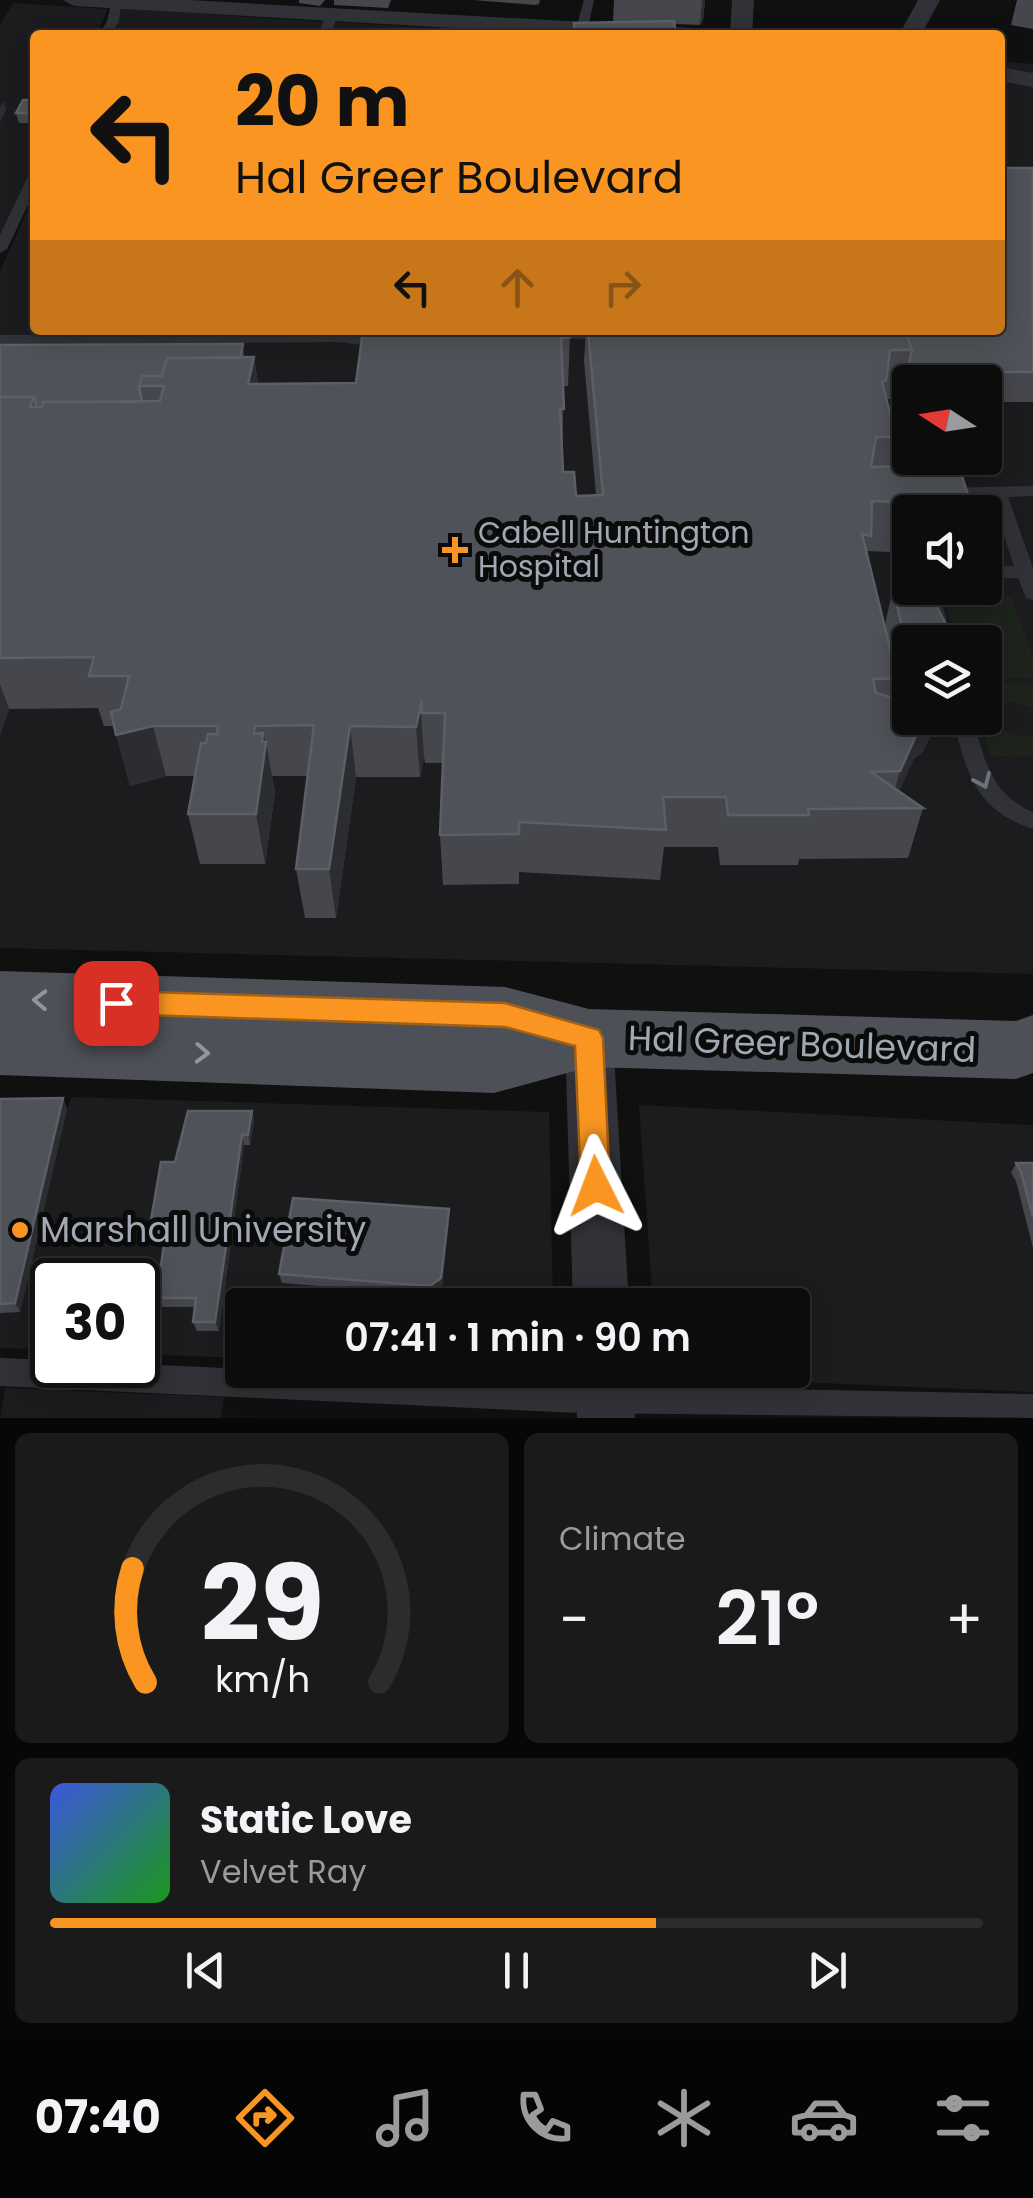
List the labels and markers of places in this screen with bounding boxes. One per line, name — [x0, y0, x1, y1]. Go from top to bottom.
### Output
place label: Cabell Huntington Hospital — [478, 511, 749, 588]
marker: Cabell Huntington Hospital — [442, 537, 468, 563]
pin — [74, 961, 159, 1046]
place label: Marshall University — [40, 1205, 366, 1254]
marker: Marshall University — [9, 1219, 31, 1241]

